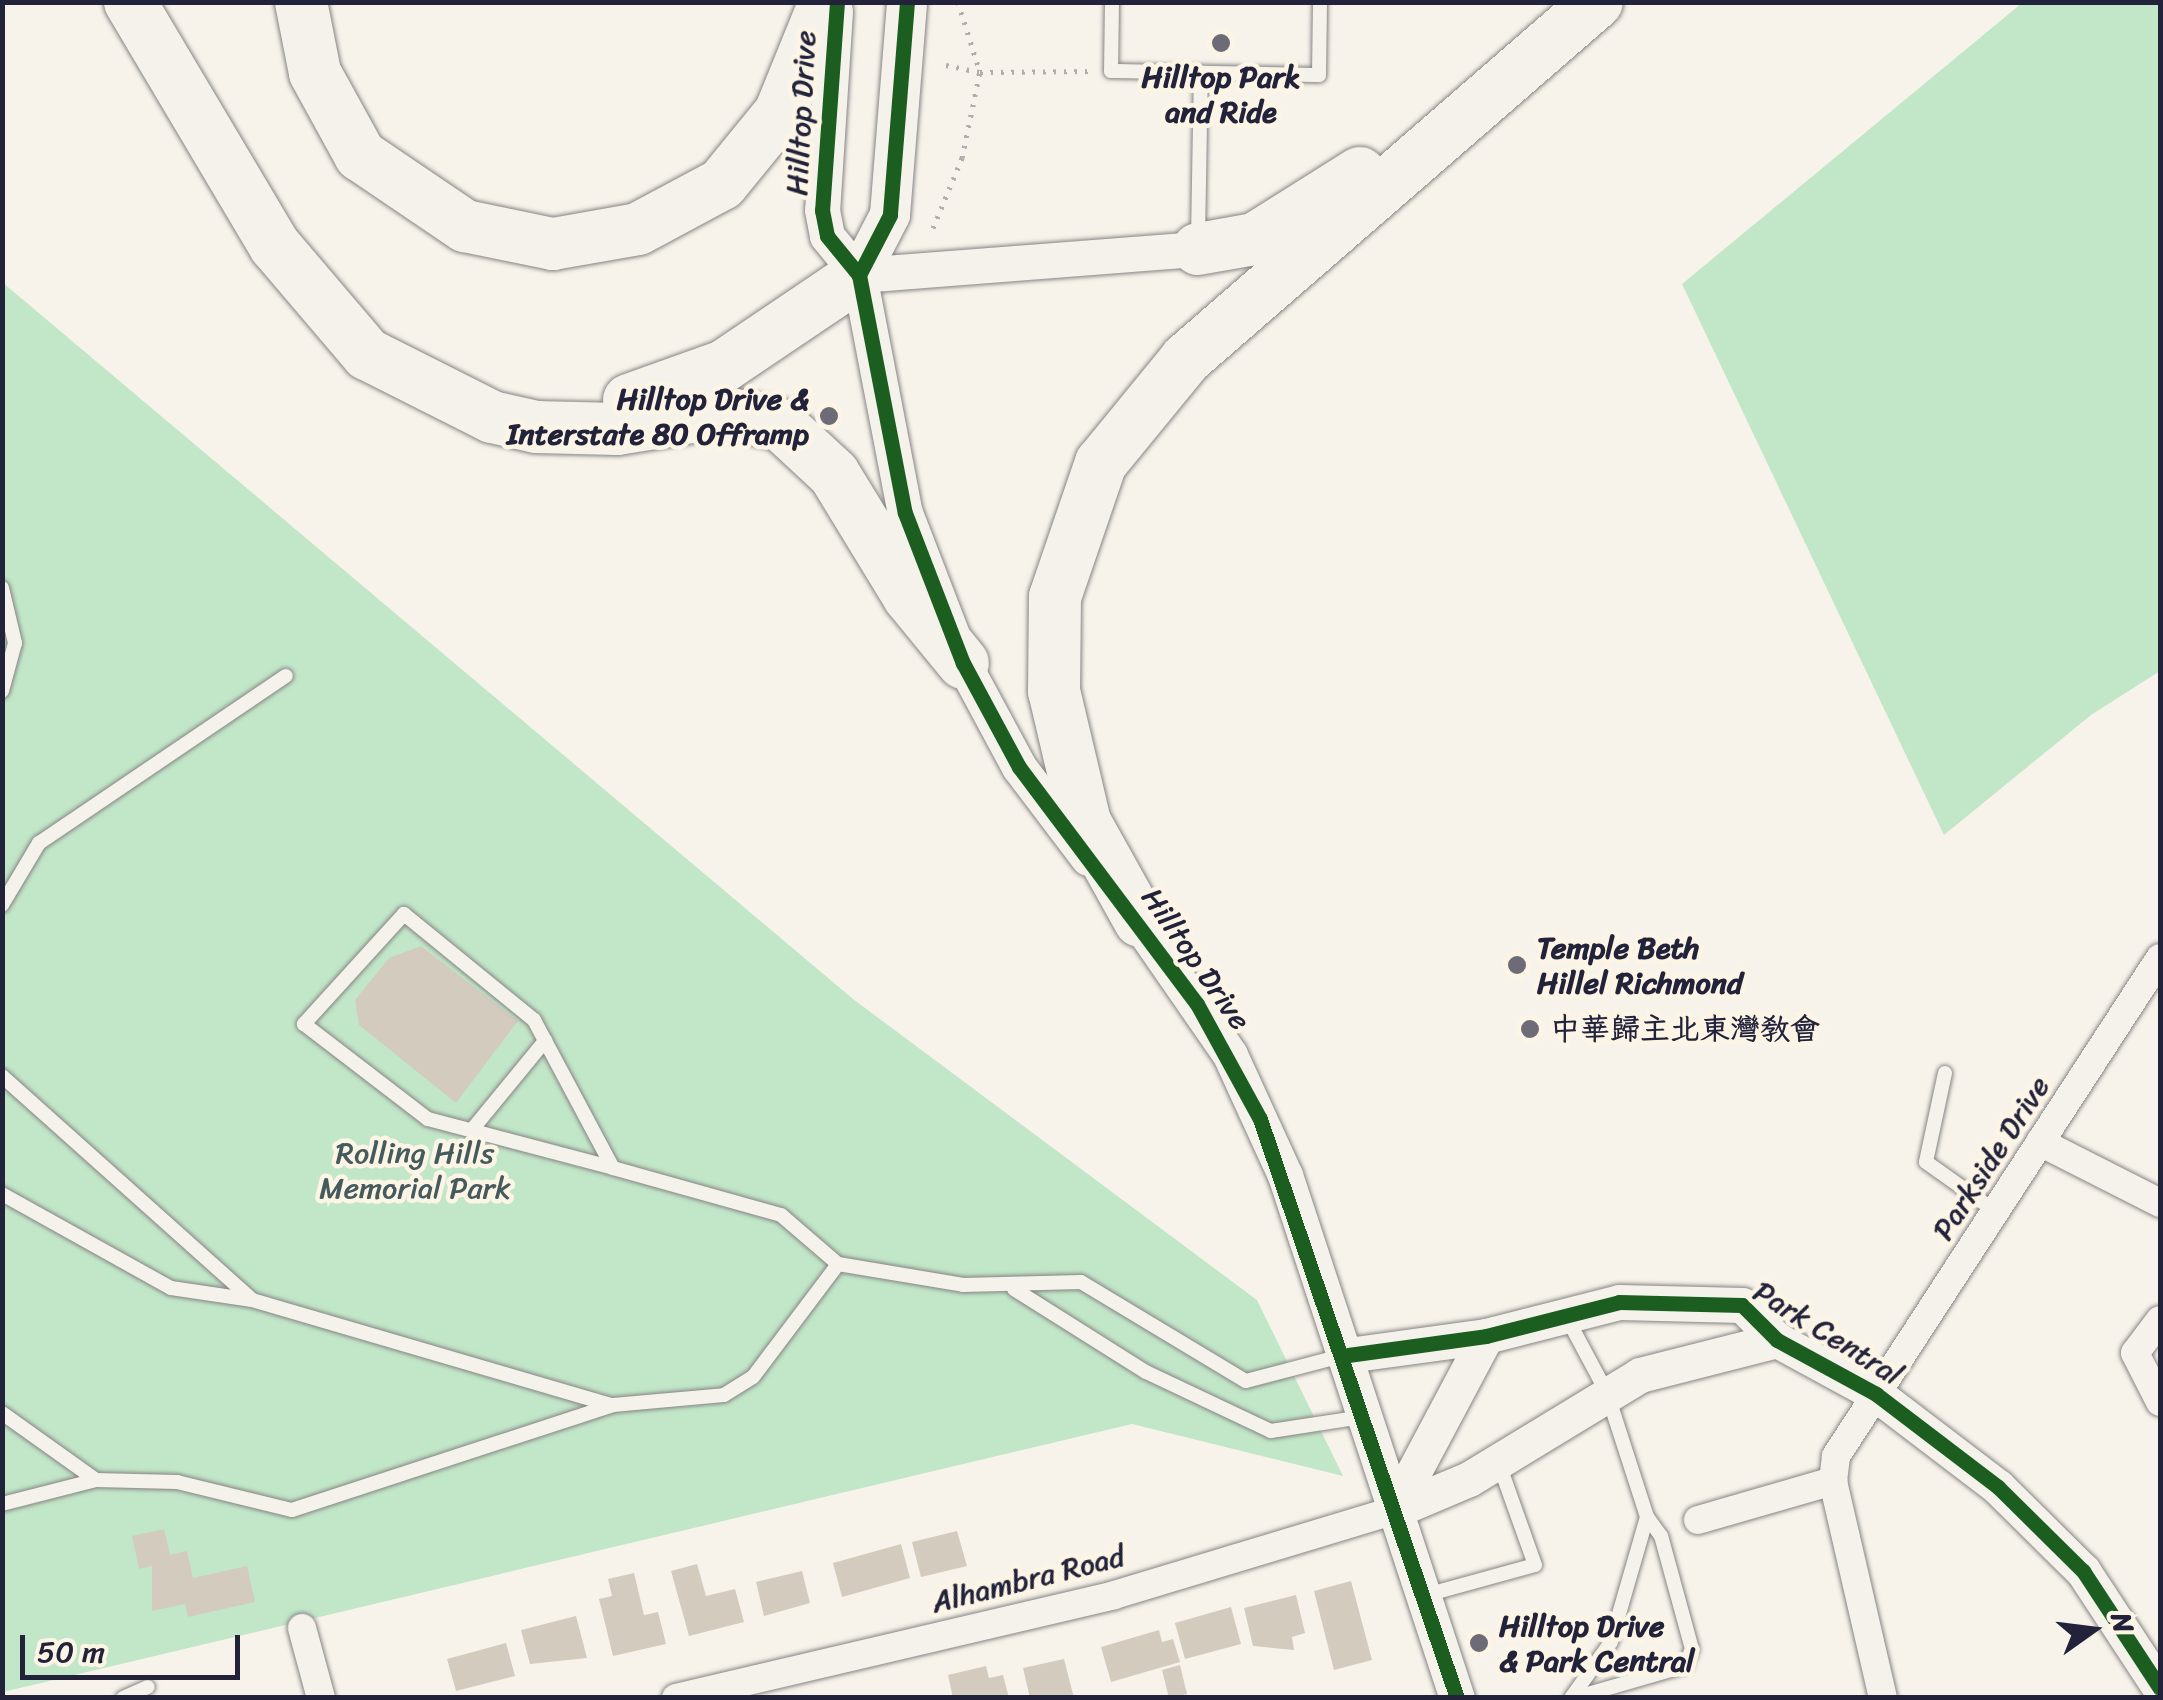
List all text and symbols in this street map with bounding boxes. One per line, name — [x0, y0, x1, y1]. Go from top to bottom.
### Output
street label: Hilltop Drive — [779, 29, 823, 197]
marker: Hilltop Park and Ride — [1210, 32, 1232, 54]
place label: Hilltop Park and Ride — [1141, 59, 1301, 130]
place label: Hilltop Drive & Interstate 80 Offramp — [507, 381, 809, 452]
marker: Hilltop Drive & Interstate 80 Offramp — [818, 405, 840, 427]
street label: Hilltop Drive — [1134, 881, 1258, 1037]
place label: Temple Beth Hillel Richmond — [1537, 930, 1743, 1000]
marker: Temple Beth Hillel Richmond — [1506, 954, 1528, 976]
place label: 中華歸主北東灣教會 — [1550, 1011, 1820, 1047]
marker: 中華歸主北東灣教會 — [1519, 1018, 1541, 1040]
street label: Parkside Drive — [1925, 1069, 2057, 1247]
park label: Rolling Hills Memorial Park — [319, 1135, 511, 1206]
street label: Park Central — [1747, 1273, 1909, 1393]
street label: Alhambra Road — [928, 1538, 1128, 1620]
north arrow — [2043, 1580, 2143, 1680]
text: N — [2096, 1607, 2149, 1638]
place label: Hilltop Drive & Park Central — [1499, 1608, 1694, 1678]
scale bar — [25, 1615, 245, 1677]
text: 50 m — [37, 1625, 105, 1679]
marker: Hilltop Drive & Park Central — [1468, 1632, 1490, 1654]

